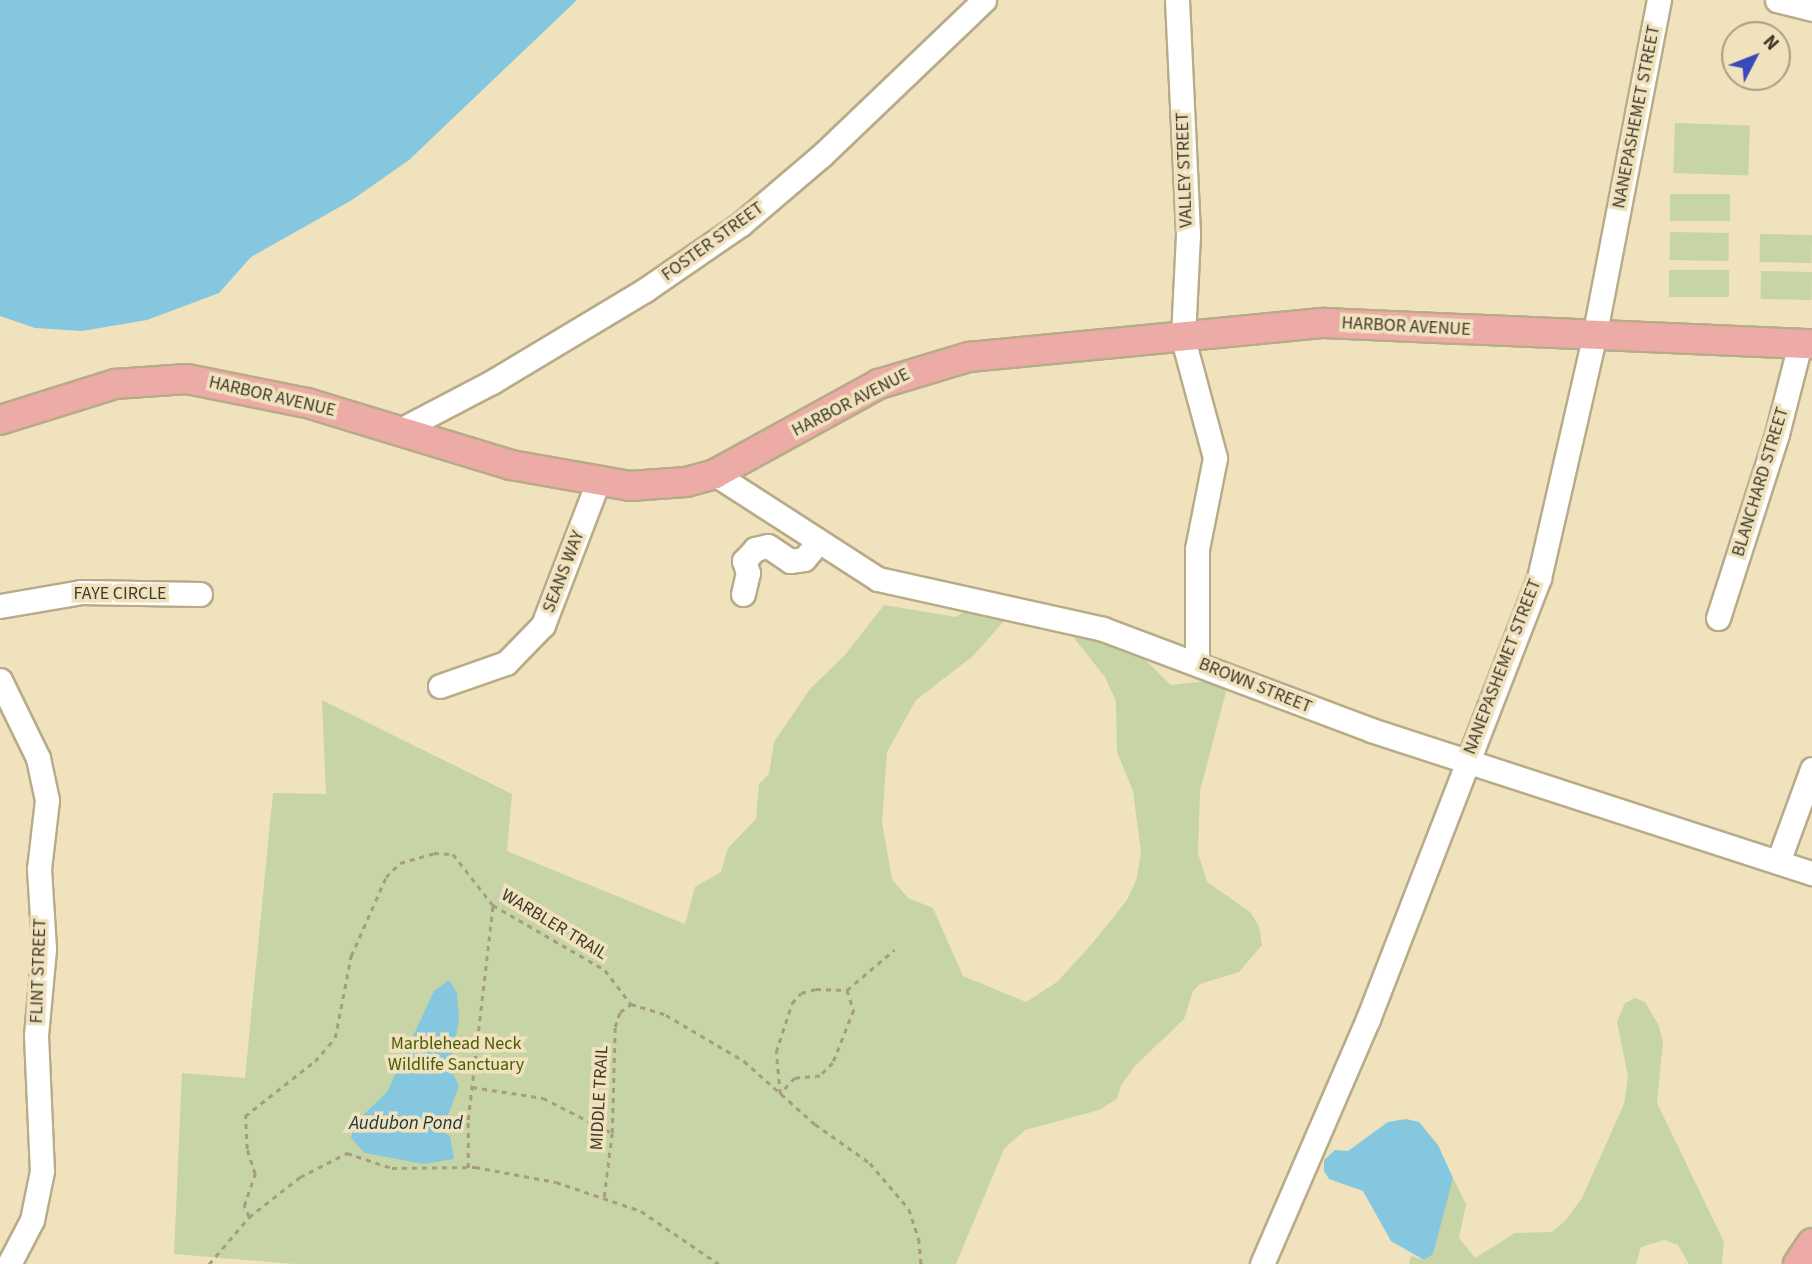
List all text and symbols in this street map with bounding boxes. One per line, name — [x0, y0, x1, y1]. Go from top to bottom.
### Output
north arrow — [1721, 21, 1791, 91]
street label: NANEPASHEMET STREET — [1609, 24, 1665, 210]
text: N — [1756, 29, 1785, 57]
street label: VALLEY STREET — [1172, 112, 1198, 228]
street label: FOSTER STREET — [658, 198, 768, 286]
street label: HARBOR AVENUE — [1341, 313, 1471, 341]
street label: HARBOR AVENUE — [789, 364, 913, 442]
street label: HARBOR AVENUE — [207, 372, 337, 422]
street label: BLANCHARD STREET — [1728, 405, 1794, 559]
street label: SEANS WAY — [539, 528, 589, 616]
street label: NANEPASHEMET STREET — [1460, 576, 1546, 758]
street label: FAYE CIRCLE — [73, 583, 167, 605]
street label: BROWN STREET — [1195, 654, 1315, 718]
street label: WARBLER TRAIL — [497, 885, 611, 965]
street label: FLINT STREET — [26, 918, 52, 1024]
park label: Marblehead Neck Wildlife Sanctuary — [388, 1034, 524, 1076]
street label: MIDDLE TRAIL — [586, 1045, 614, 1151]
water label: Audubon Pond — [349, 1113, 463, 1135]

